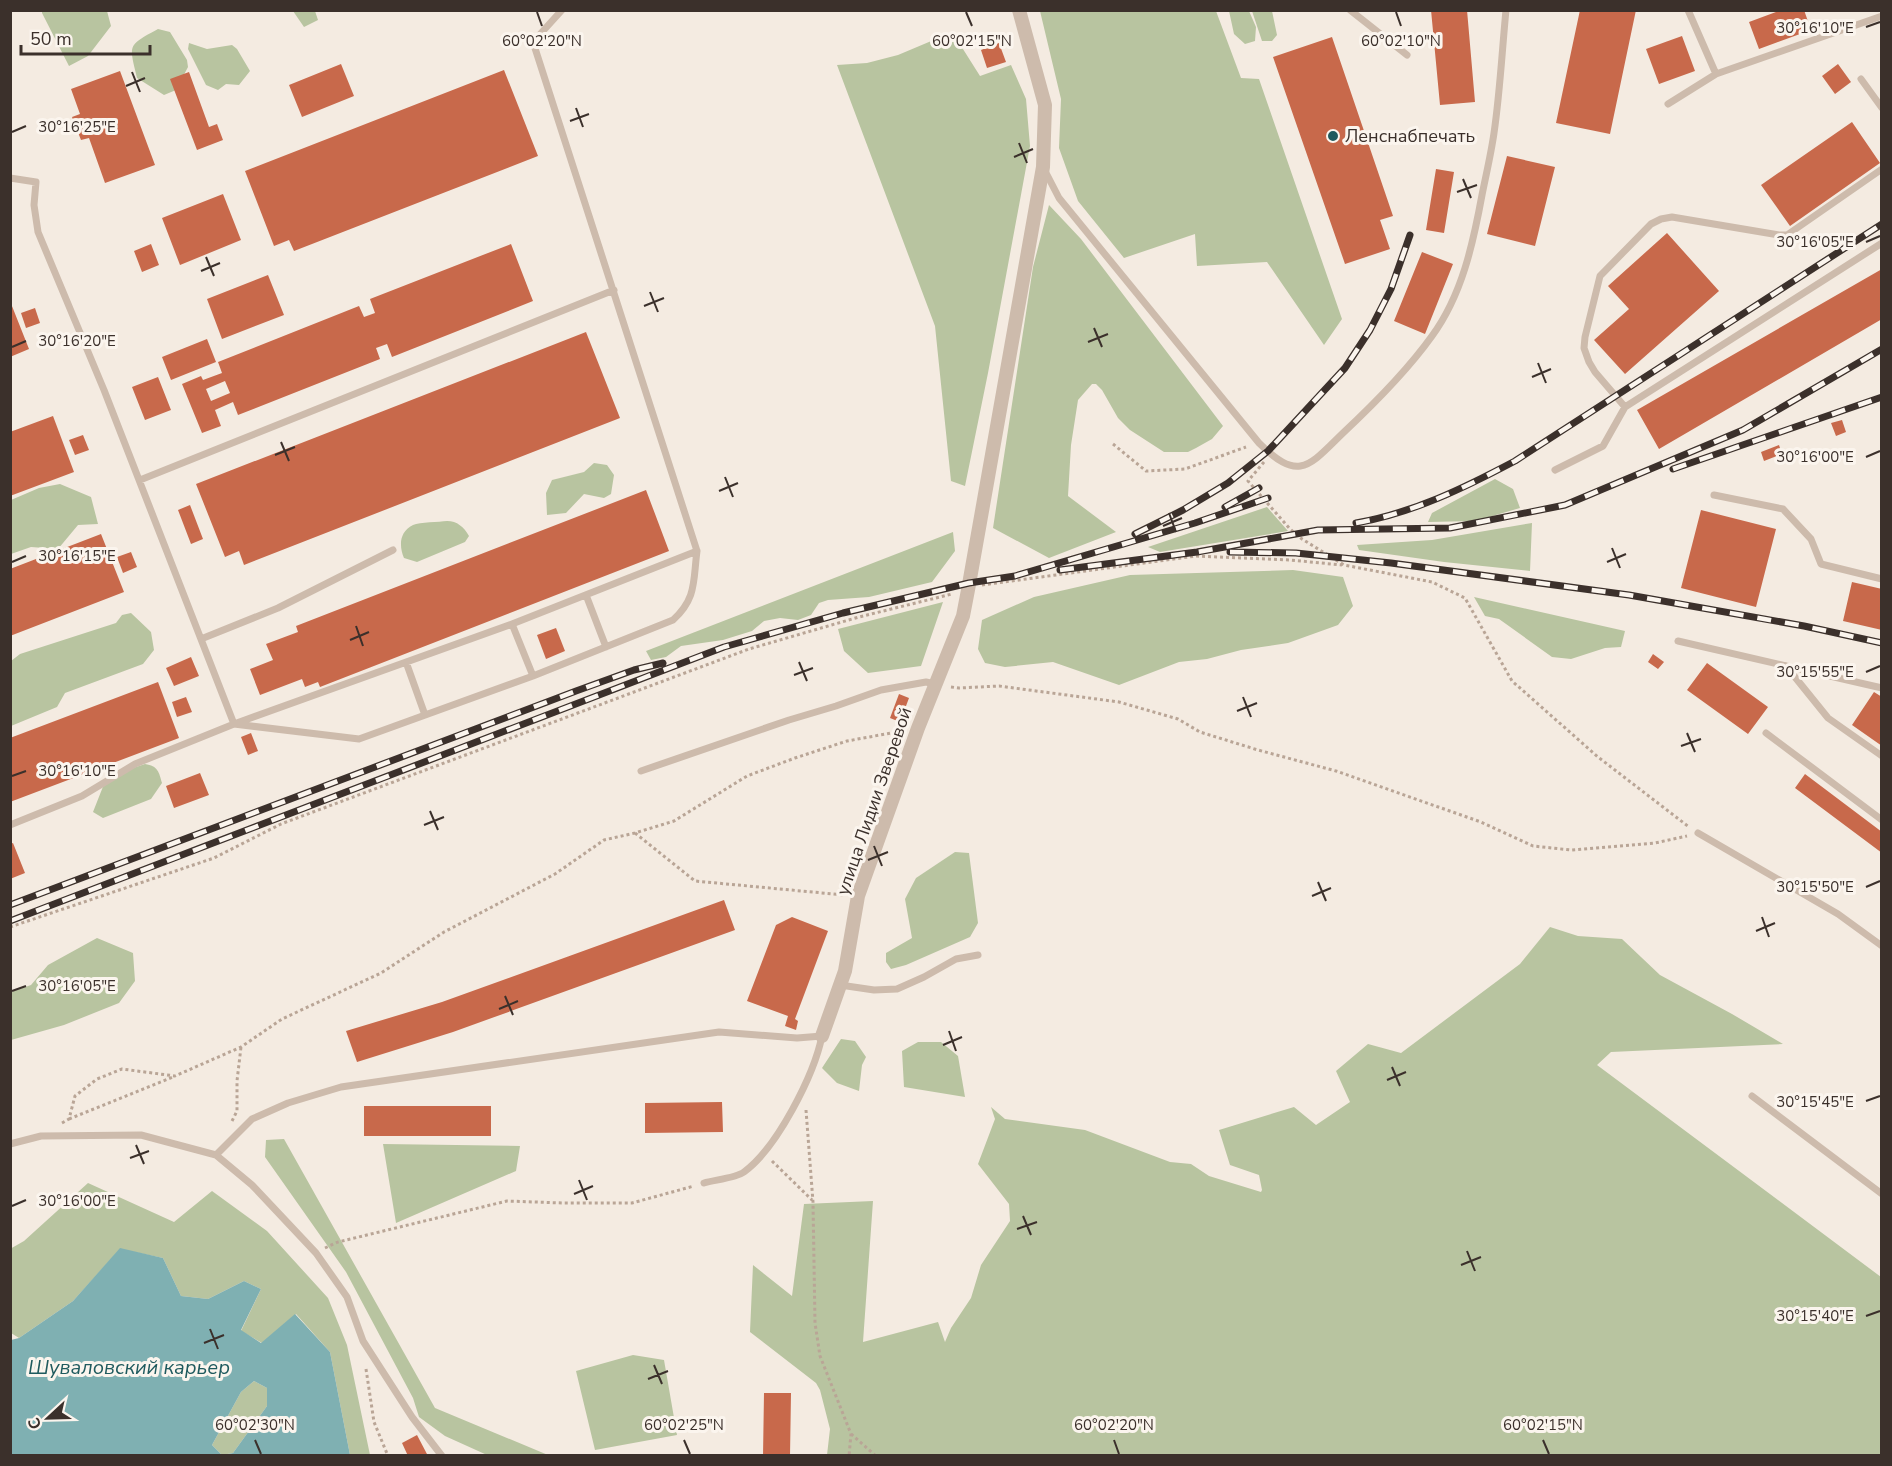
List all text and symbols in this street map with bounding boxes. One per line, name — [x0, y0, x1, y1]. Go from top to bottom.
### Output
scale bar — [21, 18, 150, 56]
text: 30°16'10"E — [1776, 18, 1854, 38]
text: 50 m — [30, 27, 72, 51]
text: 60°02'20"N — [502, 31, 582, 51]
text: 60°02'15"N — [932, 31, 1012, 51]
text: 60°02'10"N — [1361, 31, 1441, 51]
text: 30°16'25"E — [38, 117, 116, 137]
place label: Ленснабпечать — [1345, 124, 1475, 148]
marker: Ленснабпечать — [1326, 129, 1340, 143]
text: 30°16'05"E — [1776, 232, 1854, 252]
text: 30°16'20"E — [38, 331, 116, 351]
text: 30°16'00"E — [1776, 447, 1854, 467]
text: 30°16'15"E — [38, 546, 116, 566]
text: 30°15'55"E — [1776, 662, 1854, 682]
street label: улица Лидии Зверевой — [831, 704, 917, 898]
text: 30°16'10"E — [38, 761, 116, 781]
text: 30°15'50"E — [1776, 877, 1854, 897]
text: 30°16'05"E — [38, 976, 116, 996]
text: 30°15'45"E — [1776, 1092, 1854, 1112]
text: 30°16'00"E — [38, 1191, 116, 1211]
text: 30°15'40"E — [1776, 1306, 1854, 1326]
water label: Шуваловский карьер — [28, 1354, 230, 1381]
north arrow — [18, 1388, 78, 1448]
text: С — [23, 1414, 47, 1432]
text: 60°02'30"N — [215, 1415, 295, 1435]
text: 60°02'25"N — [644, 1415, 724, 1435]
text: 60°02'20"N — [1074, 1415, 1154, 1435]
text: 60°02'15"N — [1503, 1415, 1583, 1435]

